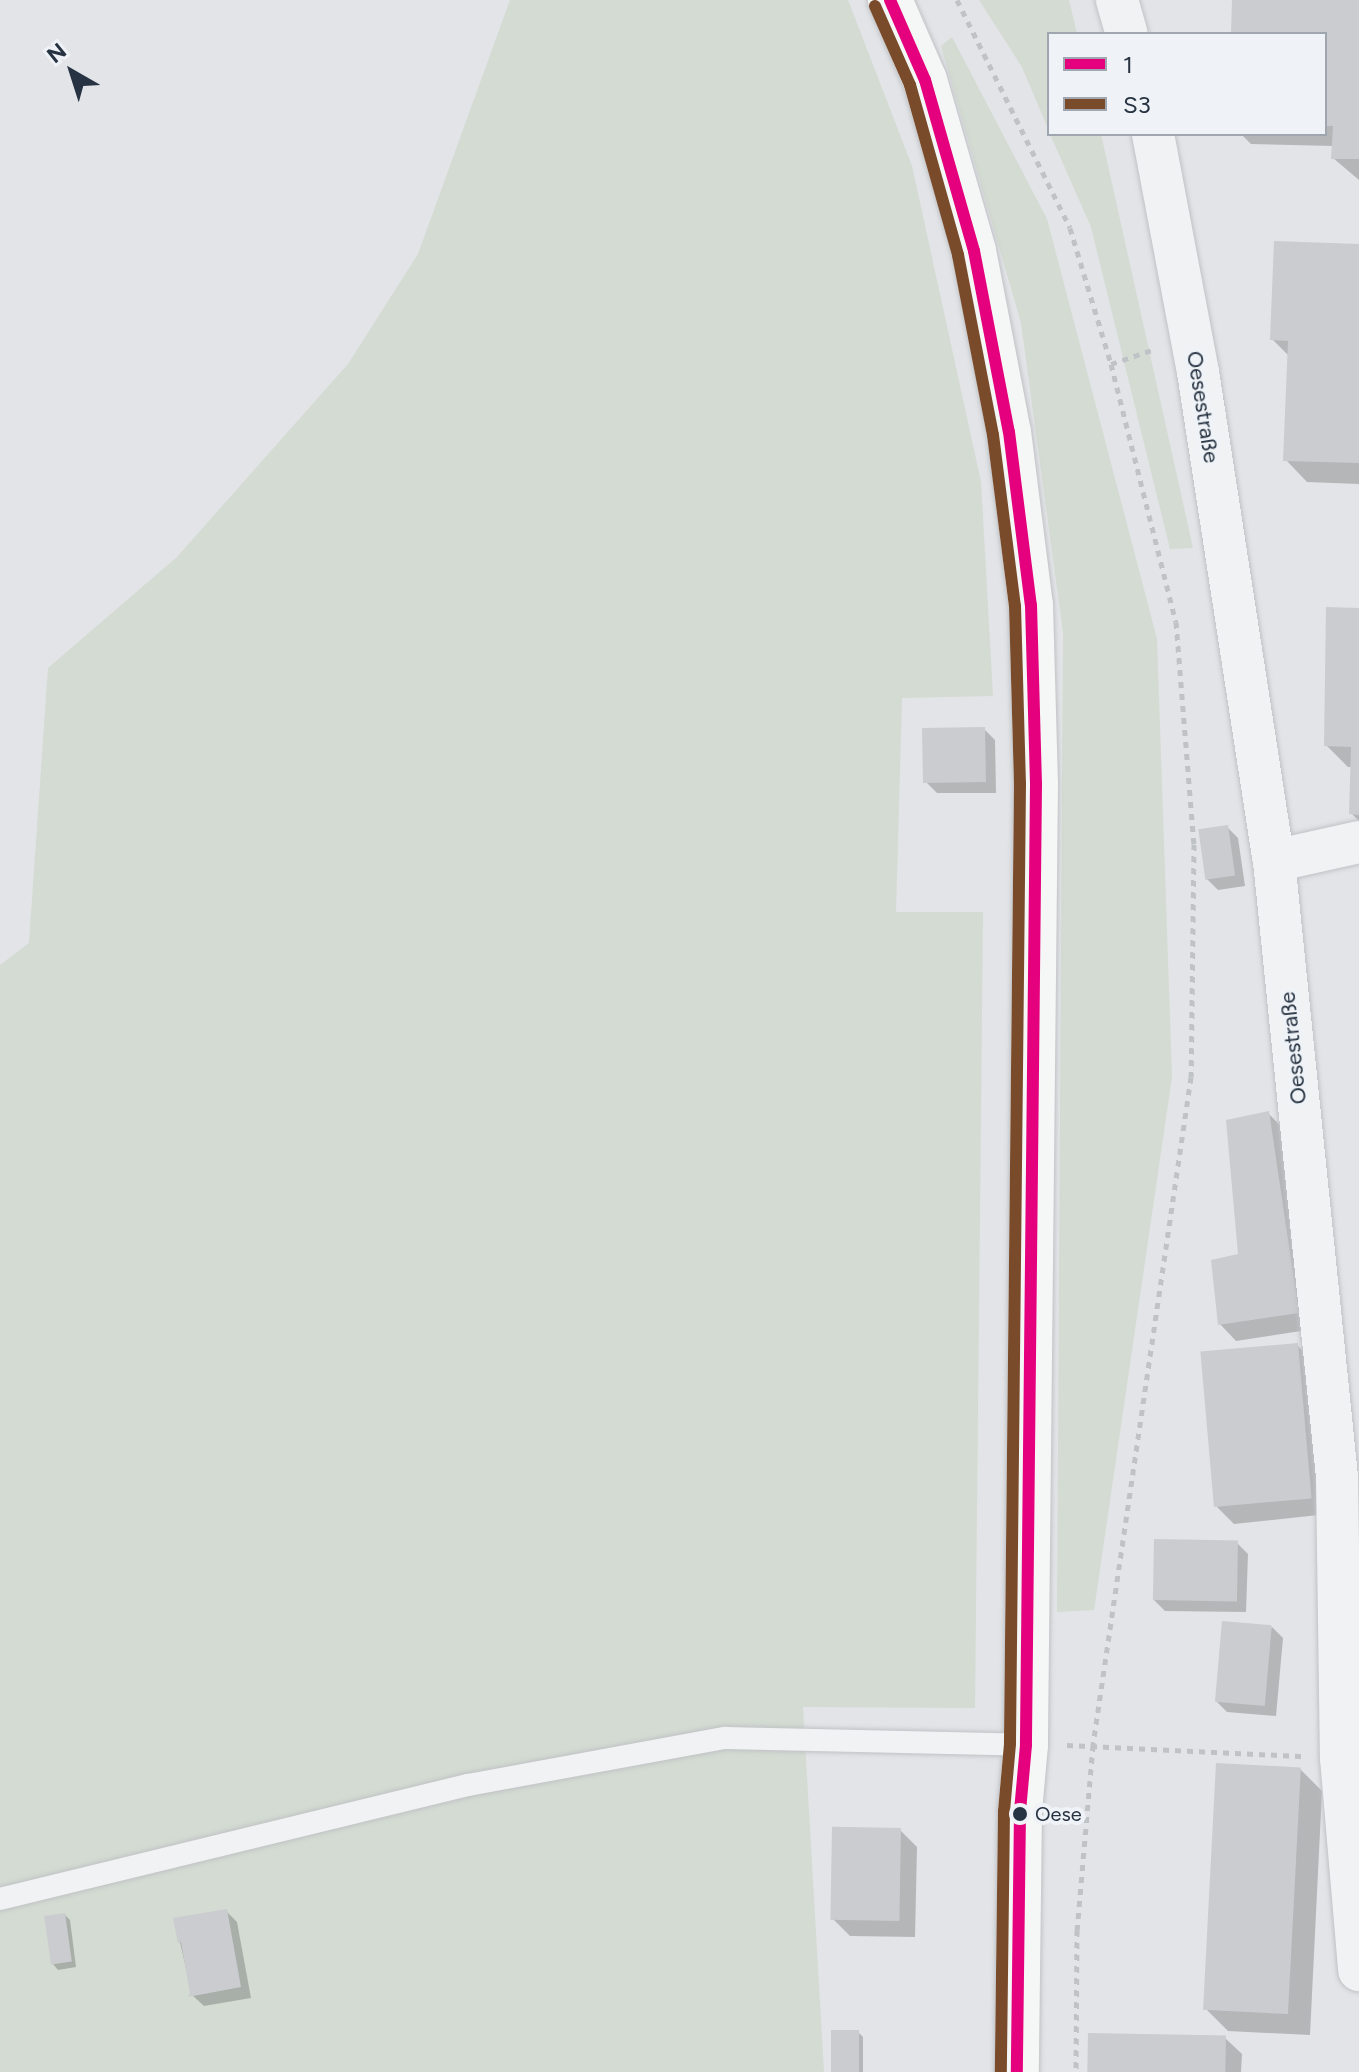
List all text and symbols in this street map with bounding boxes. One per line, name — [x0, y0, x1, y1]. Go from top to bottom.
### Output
north arrow — [32, 32, 112, 112]
legend — [1047, 32, 1327, 136]
text: N — [41, 37, 72, 69]
text: 1 — [1123, 50, 1133, 79]
text: S3 — [1123, 90, 1151, 119]
street label: Oesestraße — [1181, 349, 1225, 465]
street label: Oesestraße — [1274, 990, 1312, 1106]
place label: Oese — [1035, 1802, 1082, 1826]
marker: Oese — [1012, 1806, 1028, 1822]

